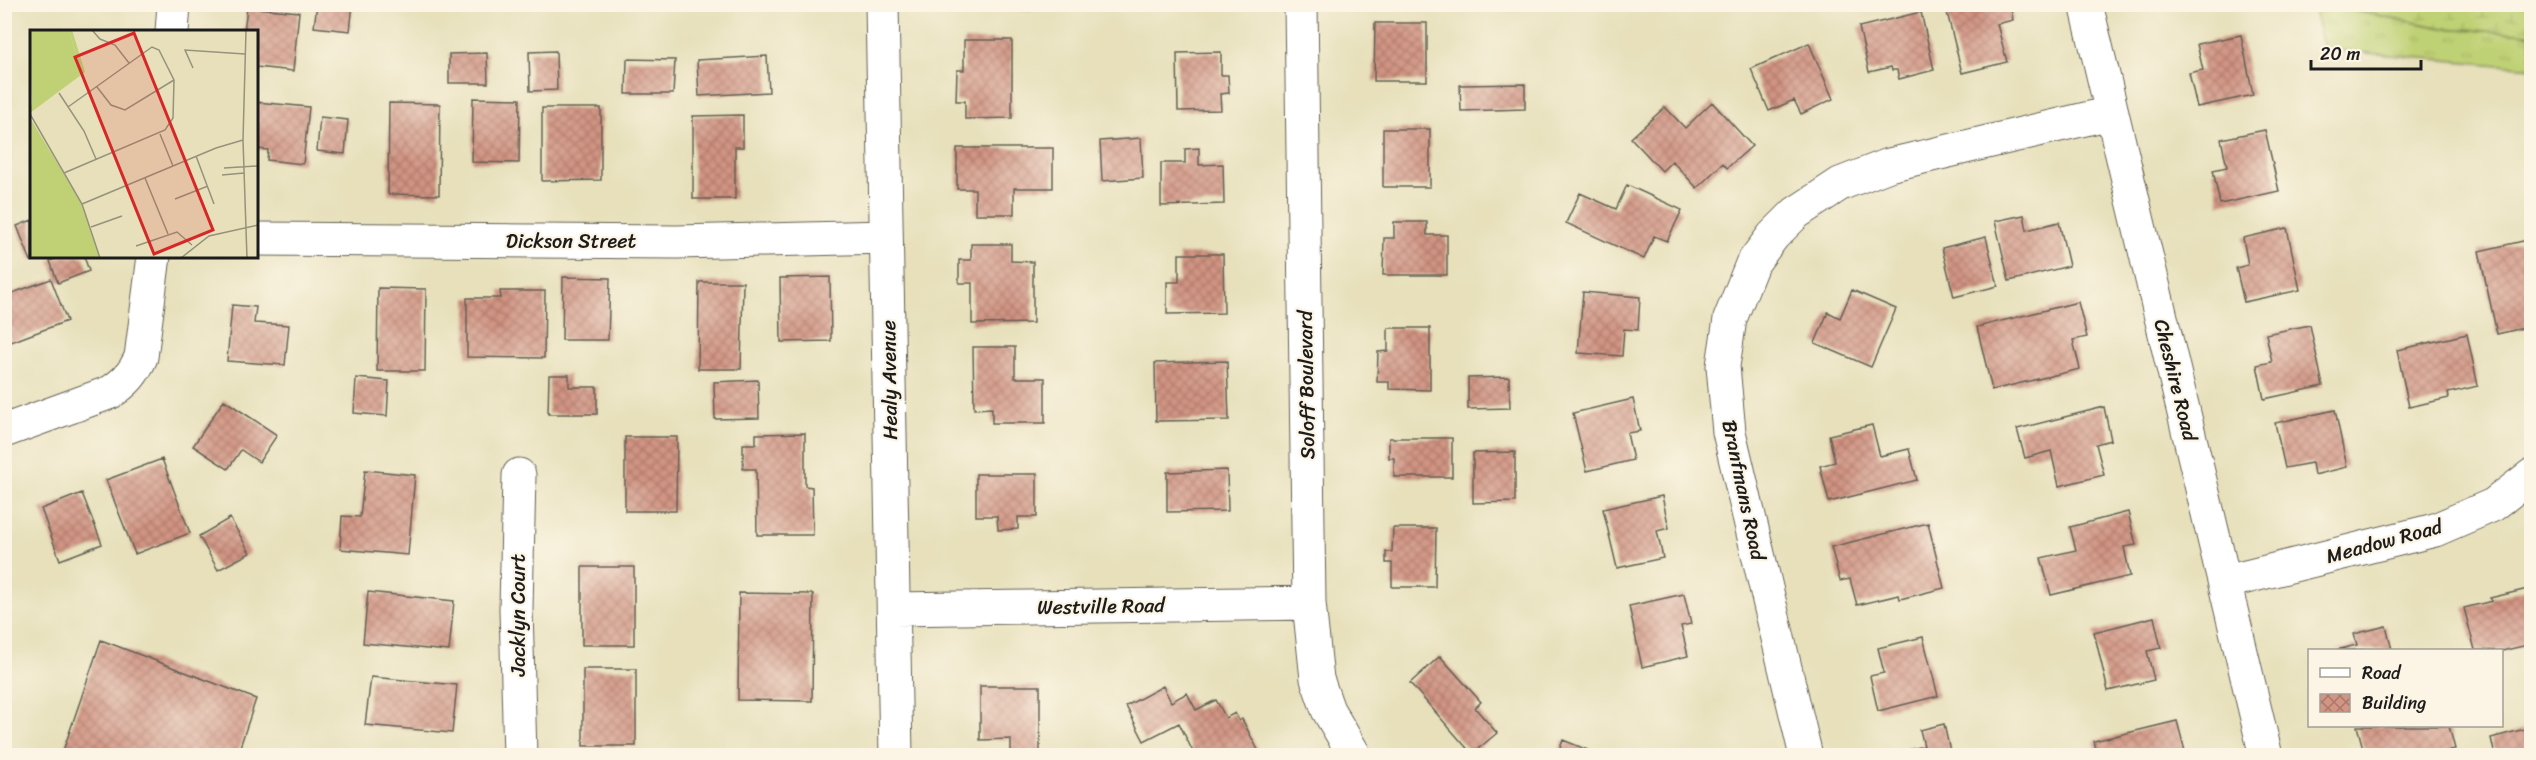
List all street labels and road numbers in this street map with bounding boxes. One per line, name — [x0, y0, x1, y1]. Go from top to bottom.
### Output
street label: Dickson Street — [506, 224, 637, 259]
street label: Soloff Boulevard — [1288, 309, 1325, 460]
street label: Cheshire Road — [2143, 316, 2208, 446]
street label: Healy Avenue — [871, 320, 908, 440]
street label: Branfmans Road — [1712, 417, 1776, 565]
street label: Meadow Road — [2322, 509, 2448, 574]
street label: Jacklyn Court — [501, 554, 536, 677]
street label: Westville Road — [1037, 588, 1167, 625]

